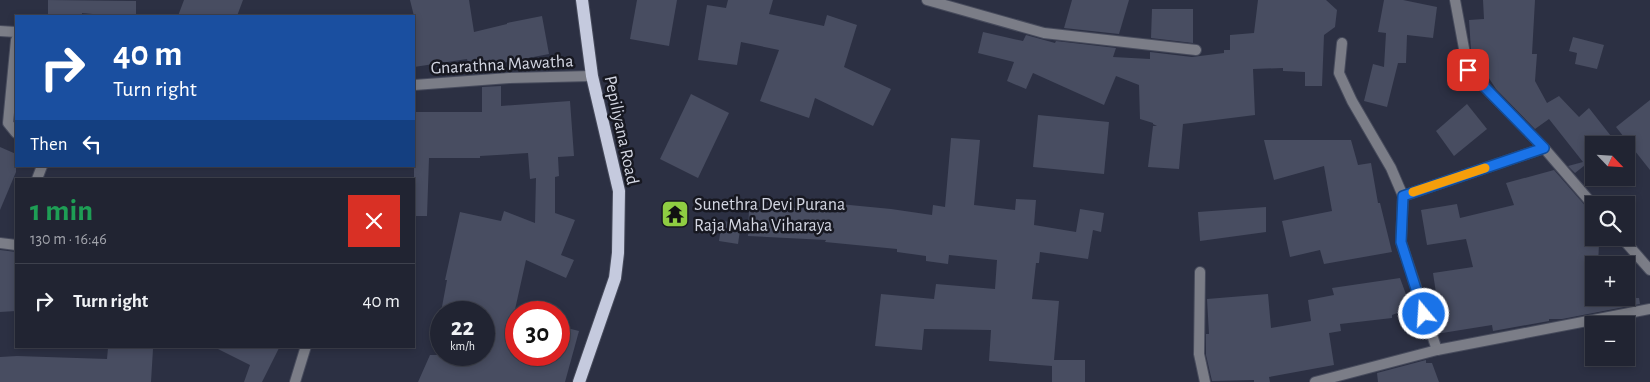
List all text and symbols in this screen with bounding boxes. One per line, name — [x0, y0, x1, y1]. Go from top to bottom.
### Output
icon: right — [30, 35, 95, 100]
text: 40 m — [113, 37, 182, 72]
pin — [1447, 49, 1489, 91]
street label: Gnarathna Mawatha — [430, 52, 574, 78]
icon: arrive — [1454, 56, 1482, 84]
street label: Pepiliyana Road — [601, 74, 641, 186]
text: Turn right — [113, 78, 197, 100]
icon: left — [78, 130, 106, 158]
text: Then — [30, 135, 68, 154]
north arrow — [1585, 136, 1635, 186]
map controls — [1585, 136, 1635, 366]
button: close — [348, 195, 400, 247]
text: 1 min — [30, 196, 93, 226]
place label: Sunethra Devi Purana Raja Maha Viharaya — [694, 196, 845, 235]
button: search — [1585, 196, 1635, 246]
temple icon: Sunethra Devi Purana Raja Maha Viharaya — [660, 199, 690, 229]
text: 130 m · 16:46 — [30, 231, 107, 247]
button: + — [1585, 256, 1635, 306]
icon: right — [30, 287, 58, 315]
position arrow — [1397, 287, 1449, 339]
text: Turn right — [73, 292, 148, 311]
text: 40 m — [362, 292, 400, 311]
speed limit sign: 30 — [505, 301, 570, 366]
text: 22 — [451, 315, 474, 340]
button: − — [1585, 316, 1635, 366]
text: km/h — [450, 340, 475, 352]

